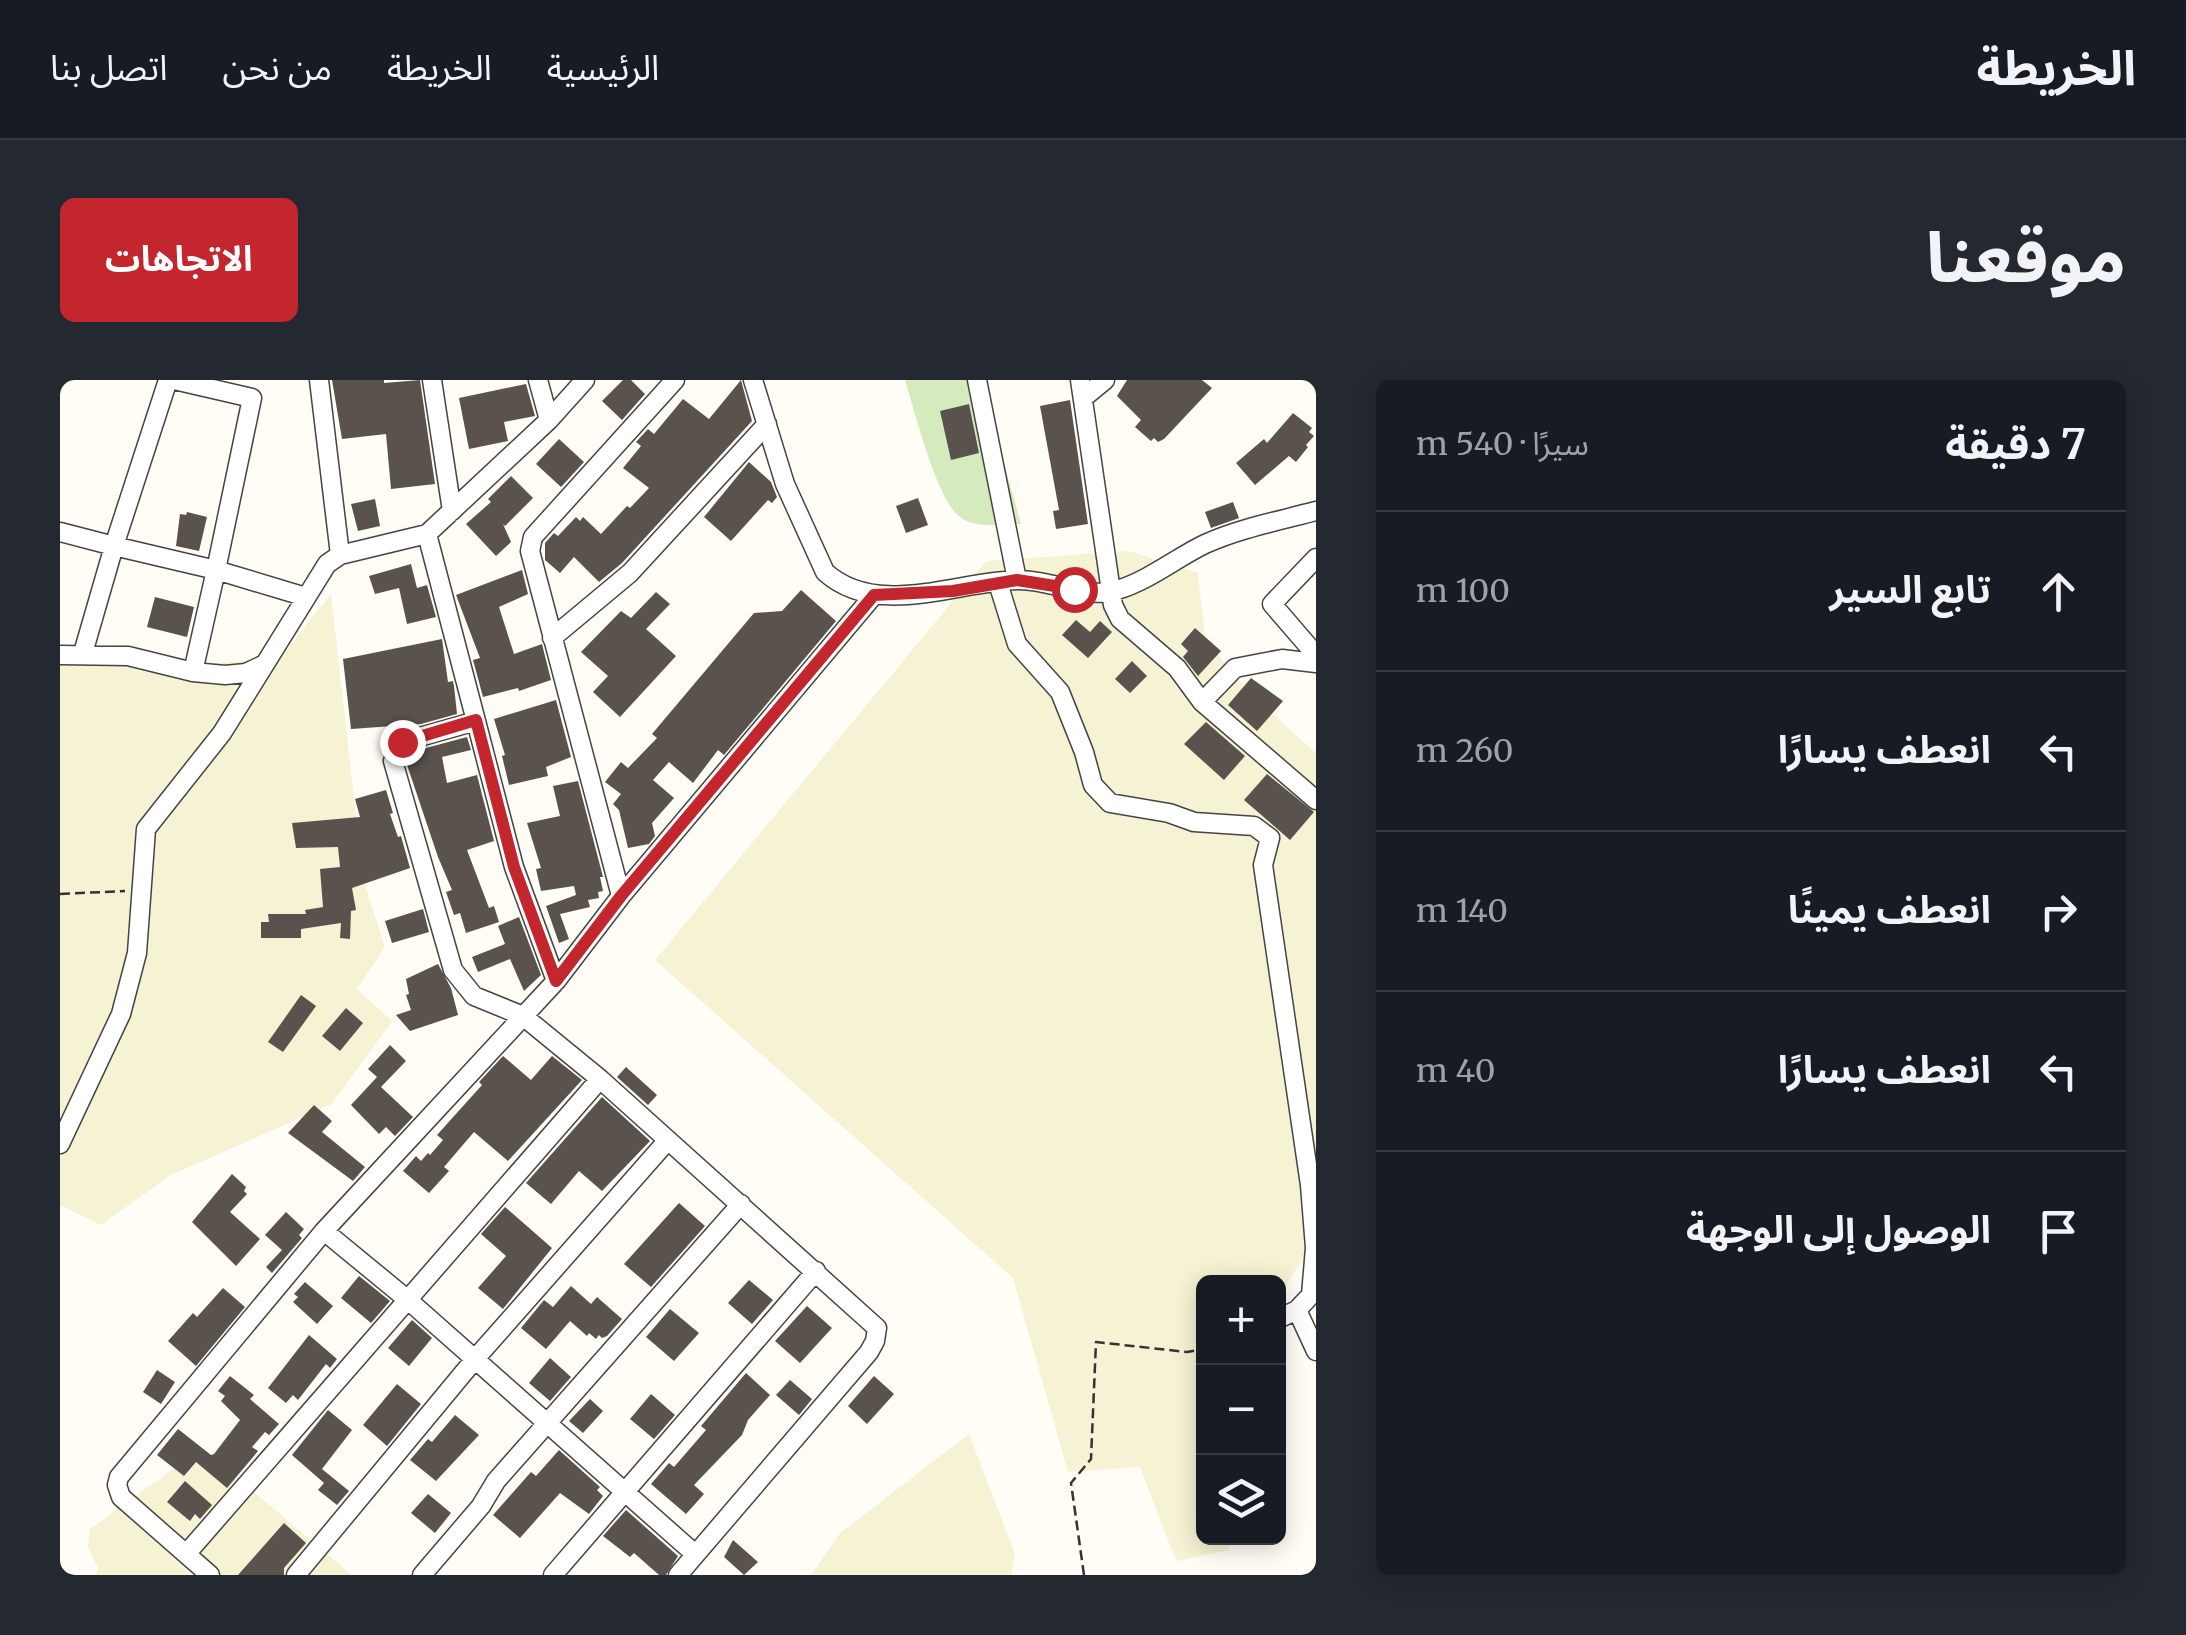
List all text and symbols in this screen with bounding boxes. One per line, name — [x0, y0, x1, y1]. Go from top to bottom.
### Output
text: الخريطة — [1977, 38, 2136, 98]
text: اتصل بنا — [50, 46, 167, 90]
text: من نحن — [222, 46, 332, 90]
text: الخريطة — [387, 46, 492, 90]
text: الرئيسية — [547, 46, 659, 90]
button: الاتجاهات — [60, 198, 298, 322]
text: موقعنا — [1925, 213, 2126, 301]
text: 7 دقيقة — [1945, 418, 2086, 470]
text: سيرًا · 540 m — [1416, 424, 1589, 464]
icon: ahead — [2031, 564, 2086, 619]
text: تابع السير — [1830, 566, 1991, 613]
route start — [1052, 567, 1098, 613]
text: 100 m — [1416, 571, 1510, 611]
route end — [380, 720, 426, 766]
icon: left — [2031, 724, 2086, 779]
text: انعطف يسارًا — [1778, 726, 1991, 773]
text: 260 m — [1416, 731, 1514, 771]
icon: right — [2031, 884, 2086, 939]
text: انعطف يمينًا — [1788, 886, 1991, 933]
text: 140 m — [1416, 891, 1508, 931]
icon: left — [2031, 1044, 2086, 1099]
text: انعطف يسارًا — [1778, 1046, 1991, 1093]
text: 40 m — [1416, 1051, 1495, 1091]
icon: arrive — [2031, 1204, 2086, 1259]
text: الوصول إلى الوجهة — [1686, 1206, 1991, 1253]
map controls — [1196, 1275, 1286, 1545]
button: + — [1196, 1275, 1286, 1365]
button: − — [1196, 1365, 1286, 1455]
button: layers — [1196, 1455, 1286, 1545]

